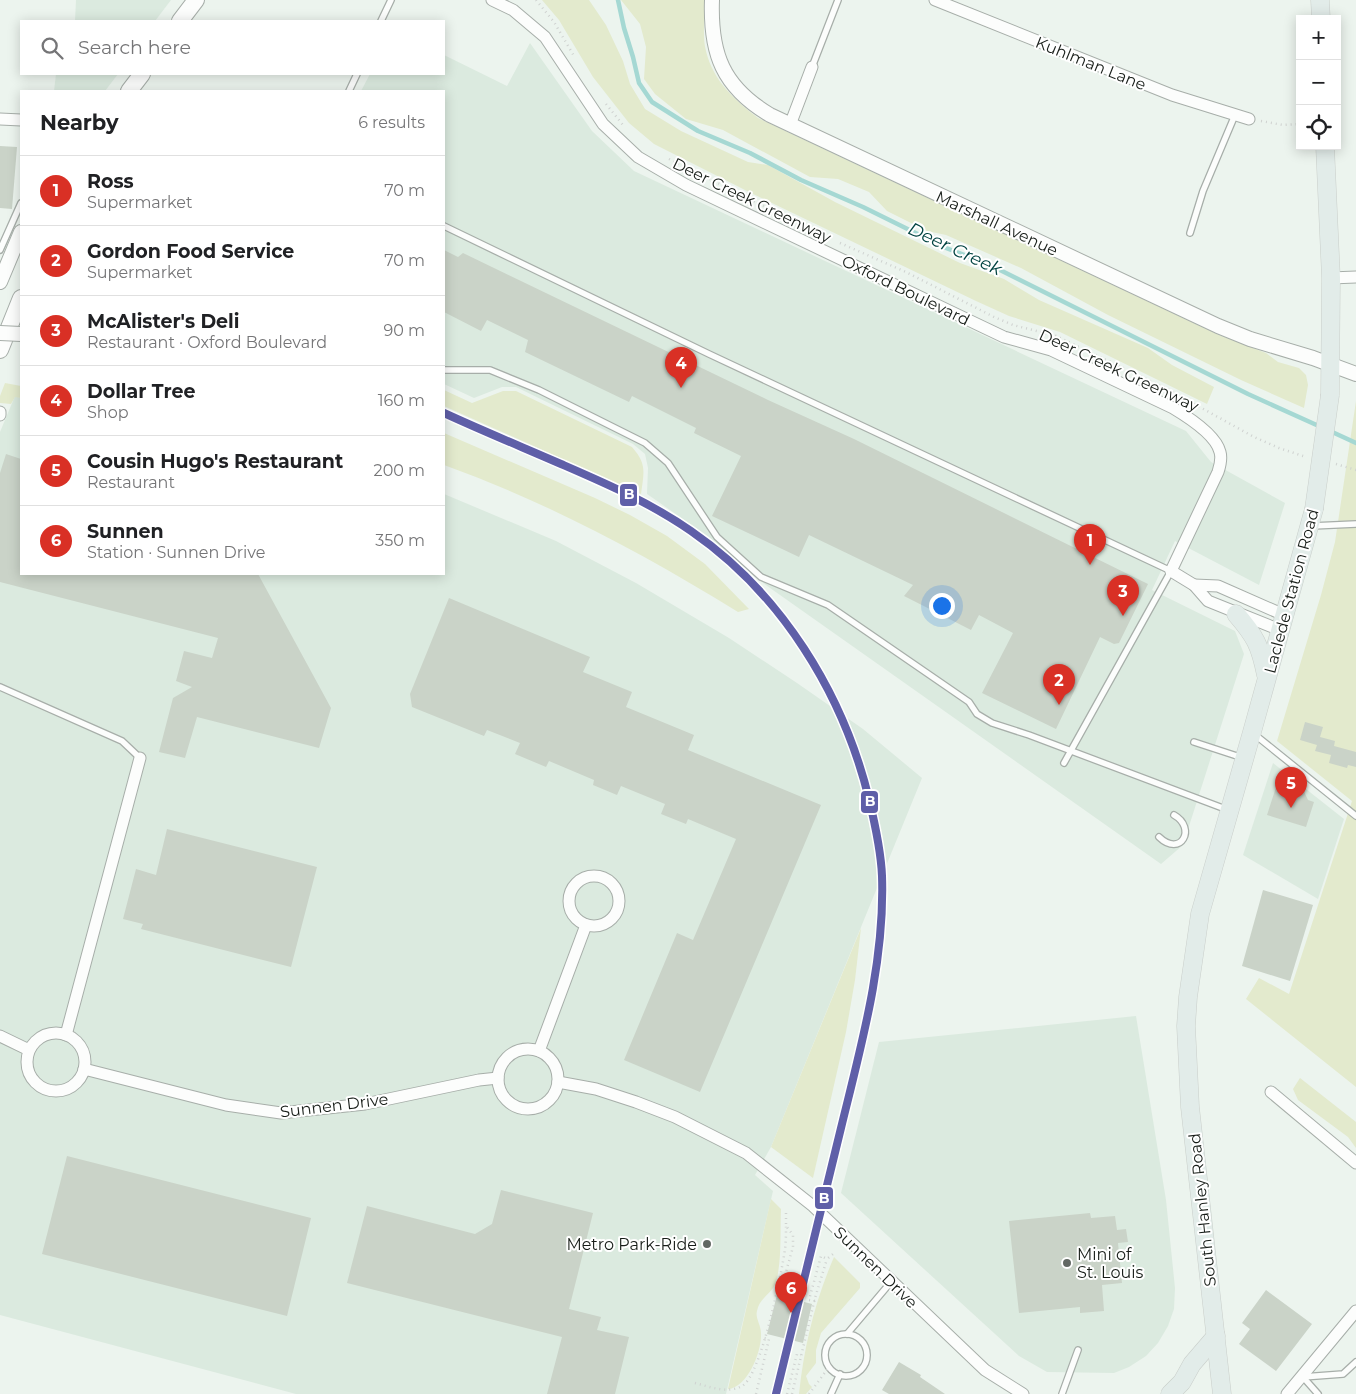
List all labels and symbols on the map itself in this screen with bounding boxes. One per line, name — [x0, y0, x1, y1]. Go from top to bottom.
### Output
street label: Kuhlman Lane — [1033, 33, 1149, 94]
street label: Deer Creek Greenway — [669, 154, 834, 247]
street label: Marshall Avenue — [933, 187, 1061, 260]
water label: Deer Creek — [905, 218, 1007, 281]
street label: Oxford Boulevard — [839, 251, 973, 330]
street label: Deer Creek Greenway — [1036, 325, 1202, 416]
pin: 4 — [665, 347, 697, 388]
line badge: B — [619, 483, 638, 507]
text: B — [624, 485, 635, 503]
street label: Laclede Station Road — [1260, 507, 1323, 675]
pin: 1 — [1074, 524, 1106, 565]
pin: 3 — [1107, 575, 1139, 616]
your location — [929, 593, 955, 619]
pin: 2 — [1043, 664, 1075, 705]
pin: 5 — [1275, 767, 1307, 808]
line badge: B — [860, 790, 879, 814]
text: B — [865, 792, 876, 810]
street label: Sunnen Drive — [279, 1089, 389, 1122]
street label: South Hanley Road — [1185, 1132, 1220, 1288]
line badge: B — [814, 1186, 834, 1210]
text: B — [819, 1189, 830, 1207]
street label: Sunnen Drive — [830, 1223, 921, 1312]
place label: Metro Park-Ride — [566, 1235, 697, 1254]
marker: Metro Park-Ride — [701, 1238, 713, 1250]
place label: Mini of St. Louis — [1077, 1245, 1143, 1282]
marker: Mini of St. Louis — [1061, 1257, 1073, 1269]
pin: 6 — [775, 1272, 807, 1313]

